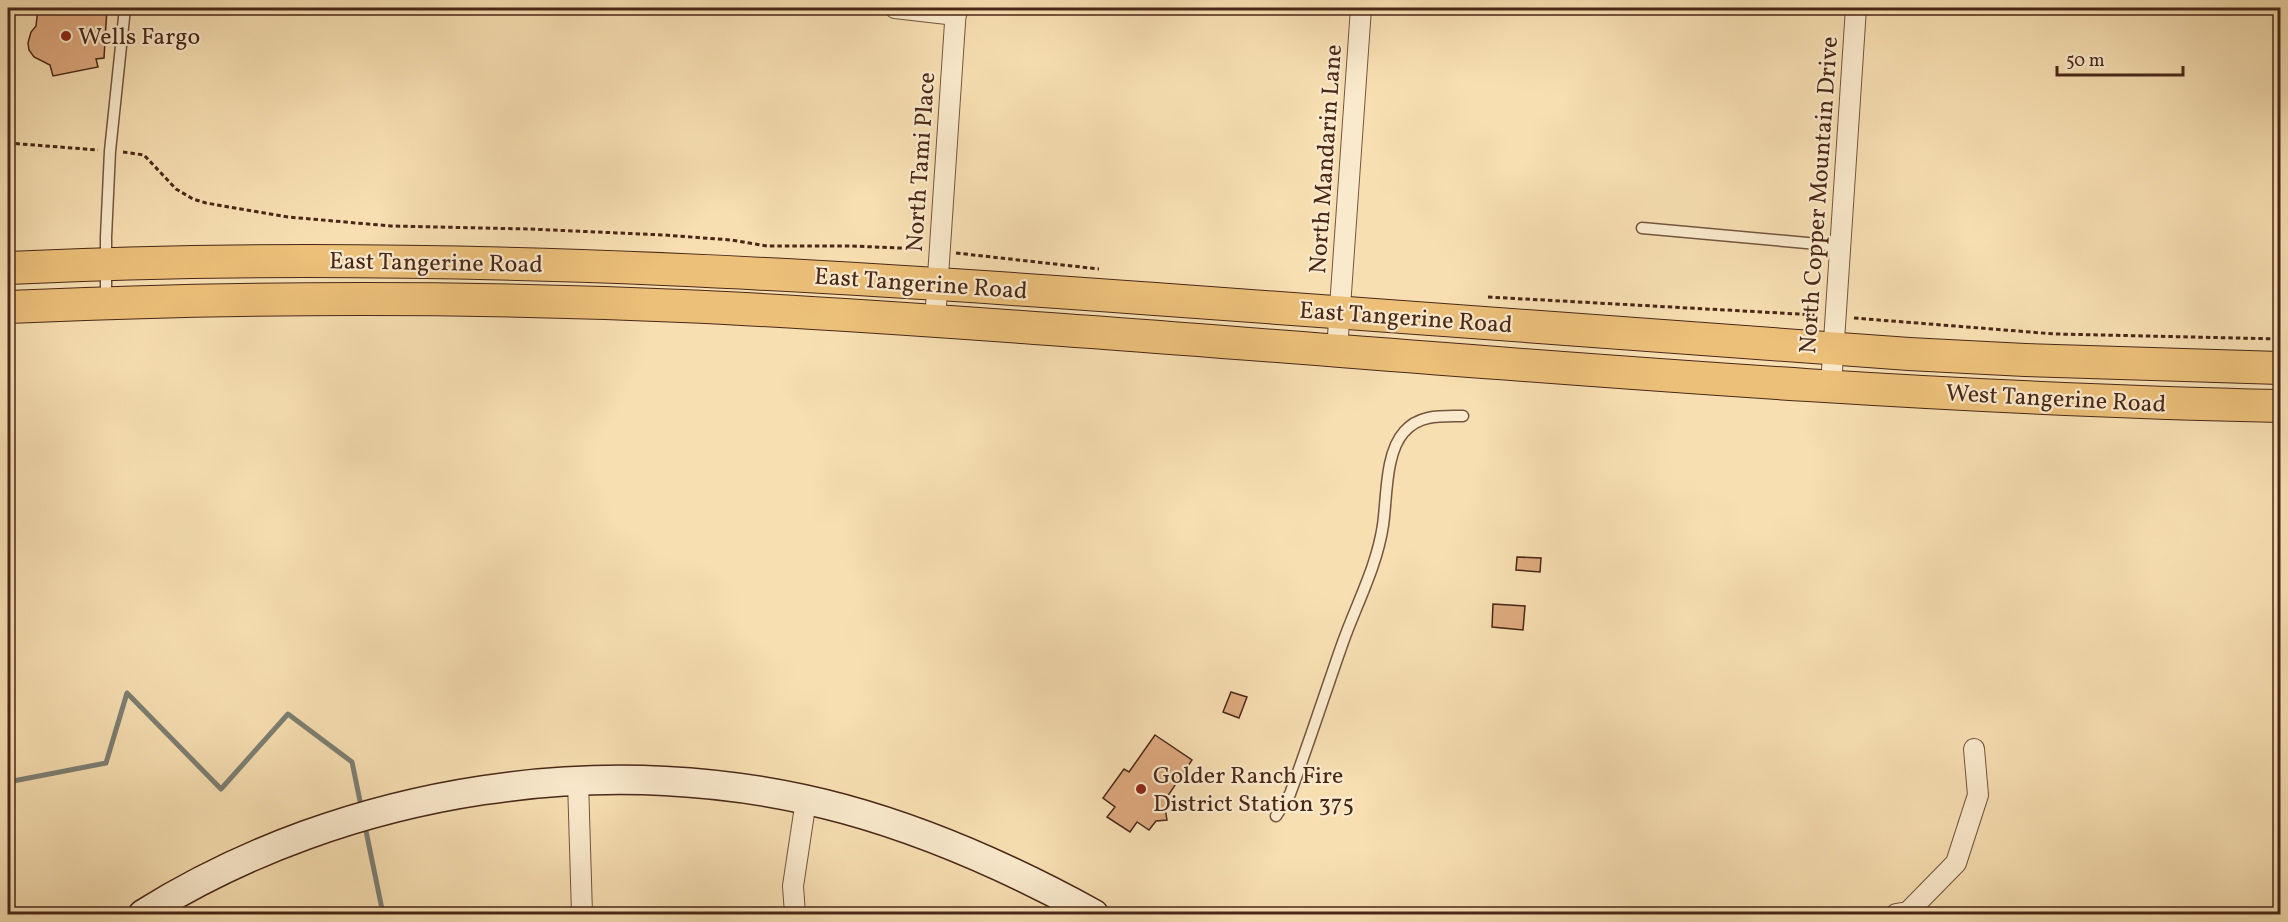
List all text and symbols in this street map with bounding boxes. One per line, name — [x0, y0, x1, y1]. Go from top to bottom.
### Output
place label: Wells Fargo — [78, 21, 200, 55]
marker: Wells Fargo — [59, 29, 73, 43]
street label: North Copper Mountain Drive — [1792, 35, 1848, 355]
scale bar — [2057, 39, 2183, 77]
street label: North Mandarin Lane — [1302, 43, 1352, 275]
text: 50 m — [2066, 49, 2105, 74]
street label: North Tami Place — [899, 71, 945, 253]
street label: East Tangerine Road — [329, 245, 543, 283]
street label: East Tangerine Road — [813, 261, 1029, 309]
street label: East Tangerine Road — [1298, 295, 1514, 343]
street label: West Tangerine Road — [1945, 377, 2167, 423]
place label: Golder Ranch Fire District Station 375 — [1153, 760, 1354, 822]
marker: Golder Ranch Fire District Station 375 — [1134, 782, 1148, 796]

